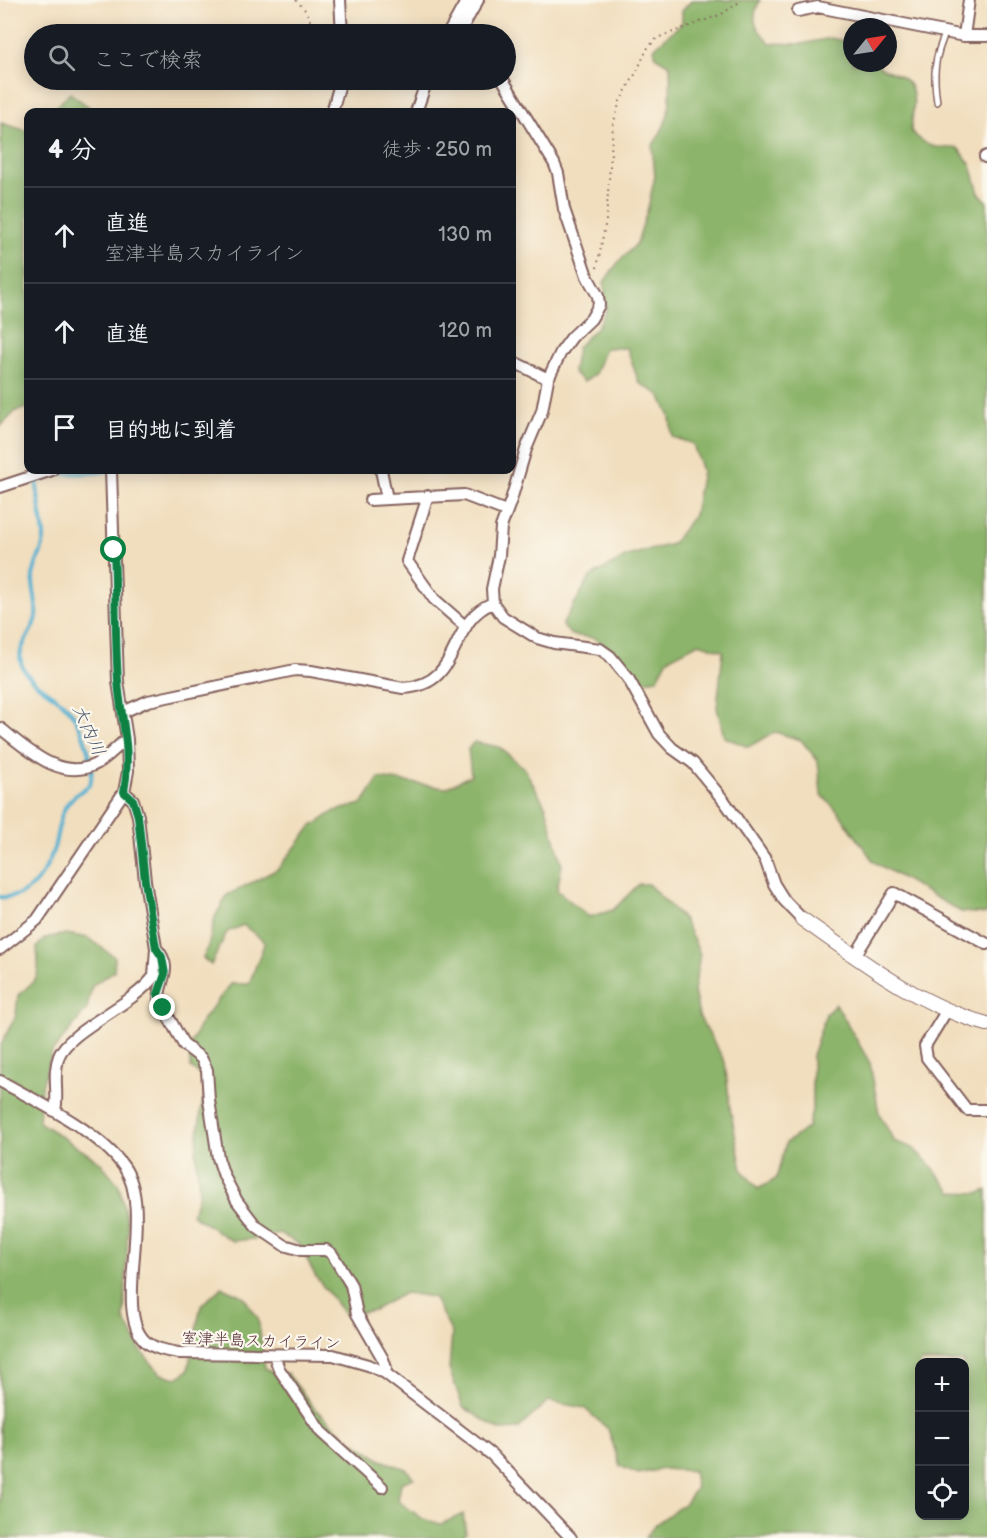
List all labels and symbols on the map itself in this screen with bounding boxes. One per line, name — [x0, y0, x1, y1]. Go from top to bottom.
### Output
north arrow — [843, 18, 897, 72]
route start — [100, 536, 126, 562]
water label: 大内川 — [68, 701, 109, 759]
route end — [149, 994, 175, 1020]
street label: 室津半島スカイライン — [181, 1329, 341, 1354]

